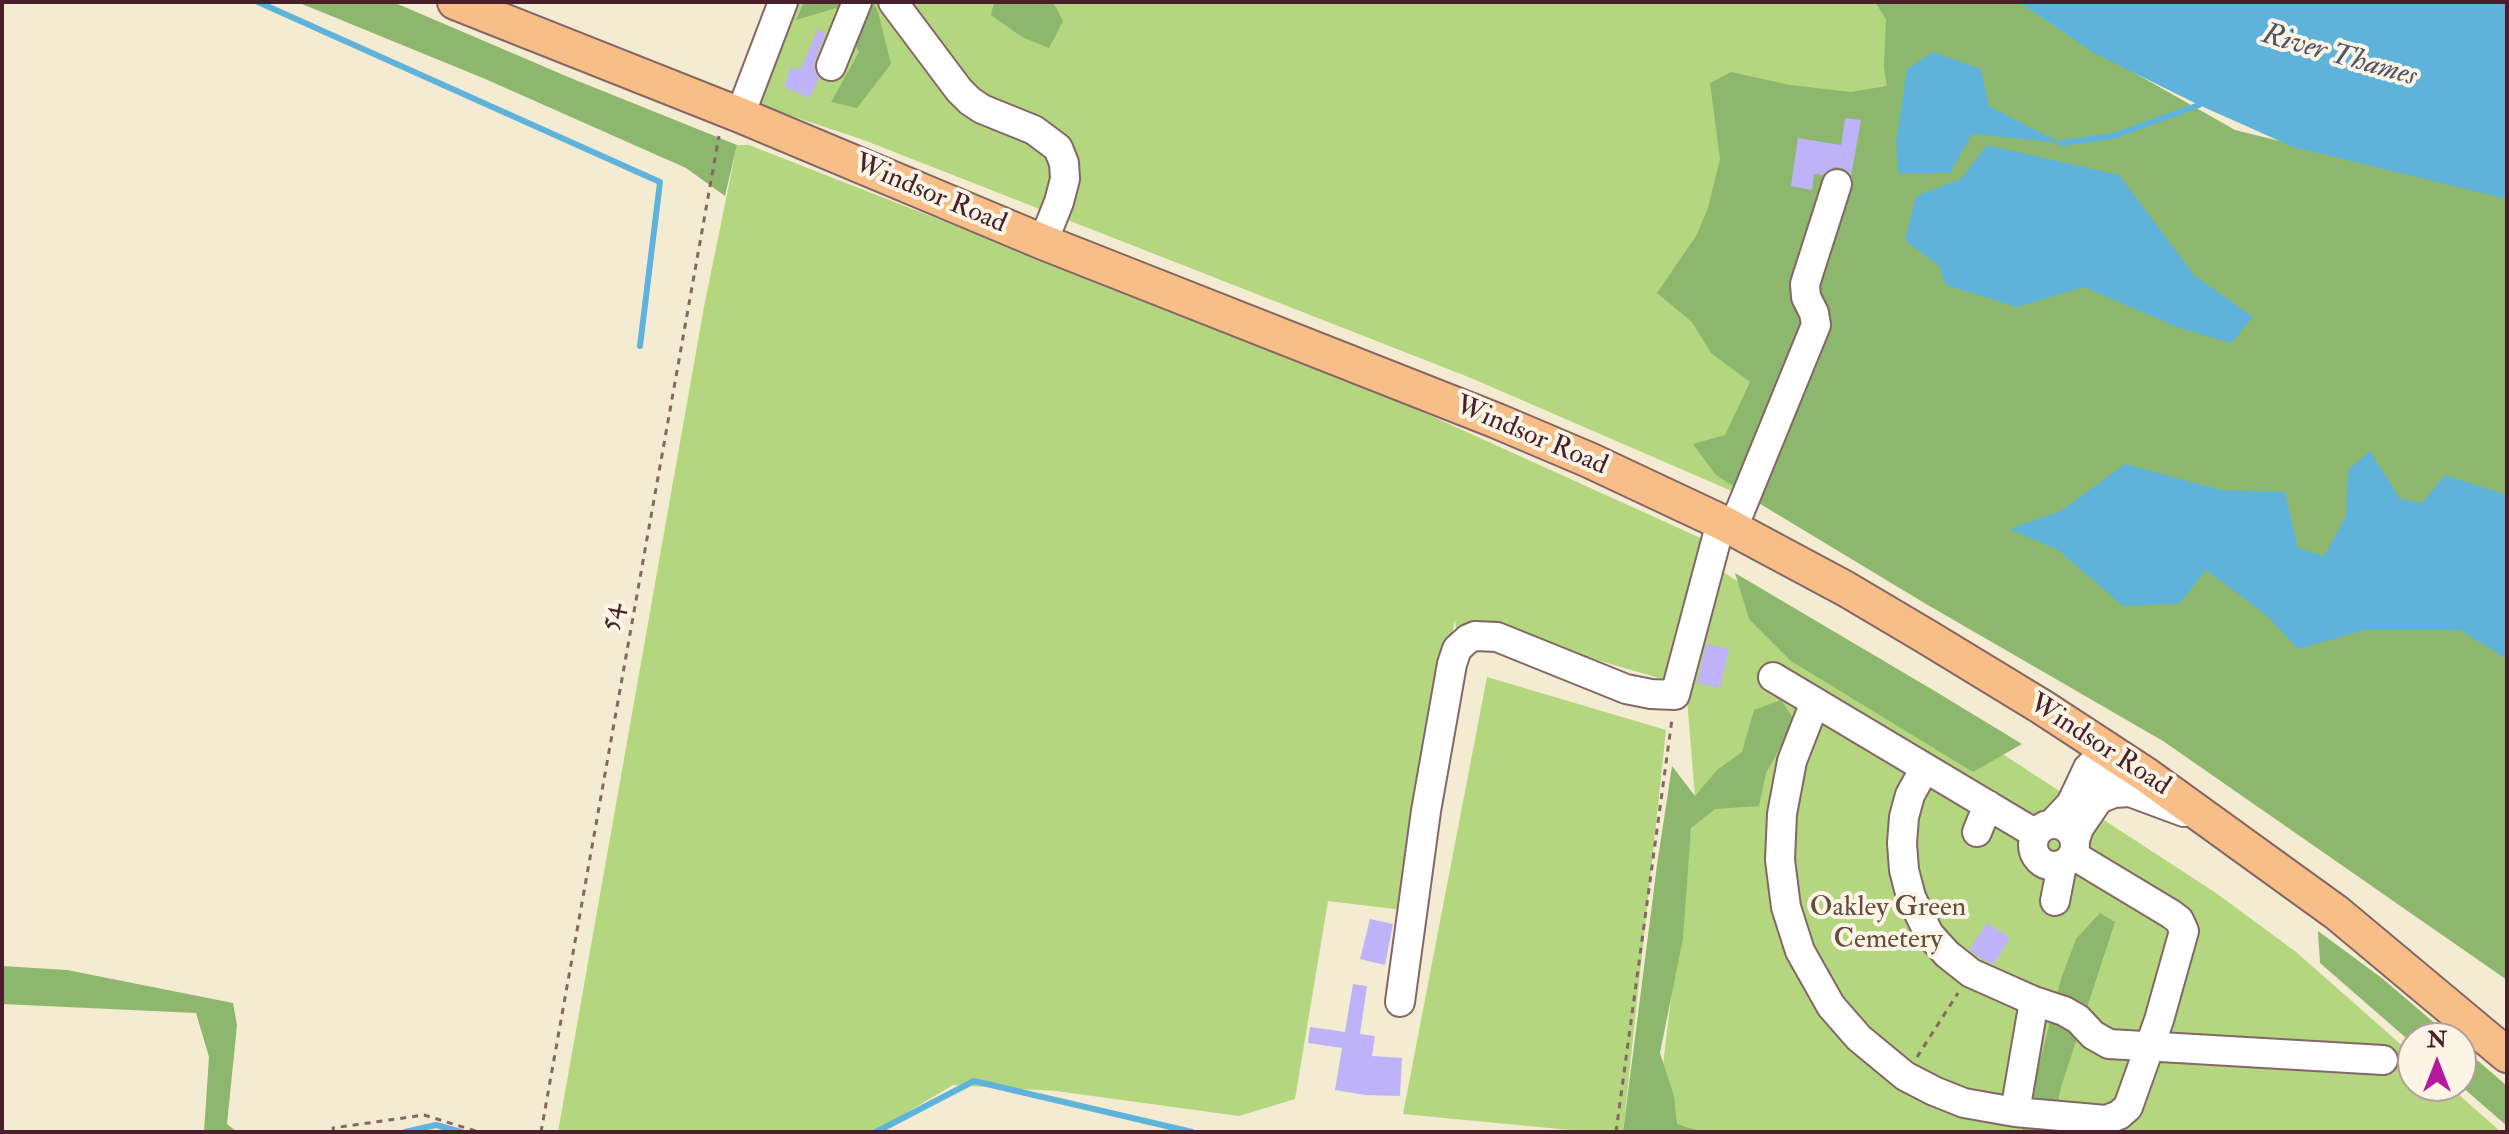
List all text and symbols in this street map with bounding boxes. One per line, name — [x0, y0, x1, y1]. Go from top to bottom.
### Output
water label: River Thames — [2258, 18, 2420, 96]
street label: Windsor Road — [849, 148, 1011, 242]
street label: Windsor Road — [1450, 390, 1612, 484]
street label: 54 — [594, 601, 632, 633]
street label: Windsor Road — [2022, 688, 2176, 804]
park label: Oakley Green Cemetery — [1810, 892, 1966, 958]
north arrow — [2397, 1022, 2477, 1102]
text: N — [2427, 1026, 2447, 1054]

